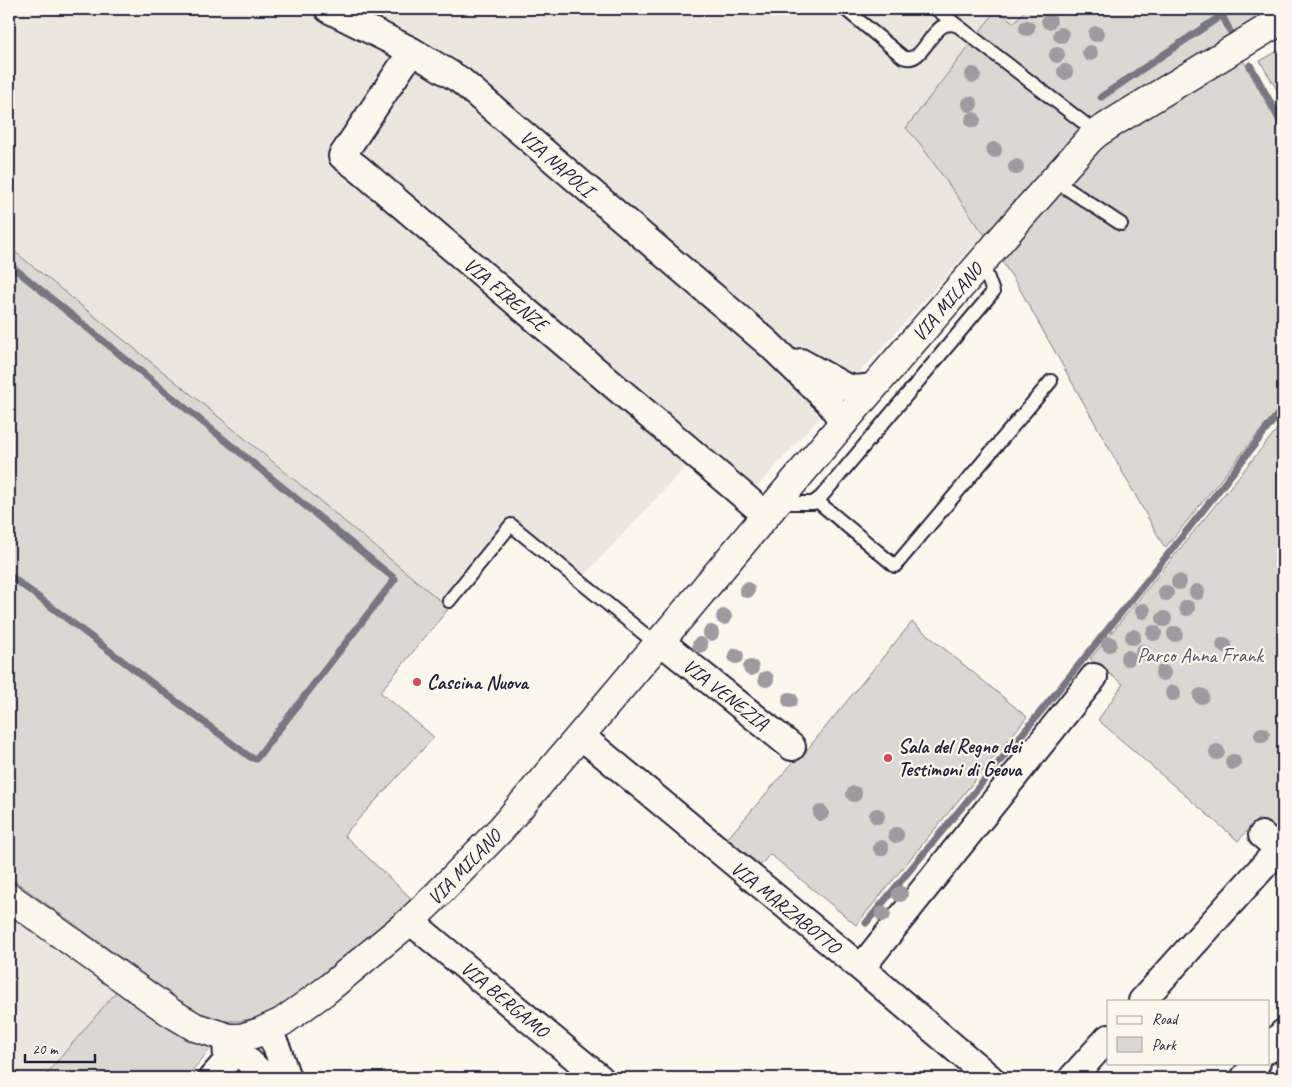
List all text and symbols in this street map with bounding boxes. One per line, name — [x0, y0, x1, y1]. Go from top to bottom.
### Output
street label: VIA NAPOLI — [515, 125, 602, 205]
street label: VIA FIRENZE — [458, 252, 555, 339]
street label: VIA MILANO — [907, 257, 990, 347]
park label: Parco Anna Frank — [1137, 643, 1265, 668]
street label: VIA VENEZIA — [678, 653, 774, 736]
place label: Cascina Nuova — [427, 670, 530, 695]
marker: Cascina Nuova — [411, 676, 423, 688]
place label: Sala del Regno dei Testimoni di Geova — [898, 734, 1024, 782]
marker: Sala del Regno dei Testimoni di Geova — [882, 752, 894, 764]
street label: VIA MILANO — [422, 823, 508, 910]
street label: VIA MARZABOTTO — [726, 856, 847, 961]
street label: VIA BERGAMO — [456, 955, 555, 1045]
legend — [1107, 1000, 1270, 1064]
text: Road — [1152, 1010, 1179, 1029]
scale bar — [25, 1032, 95, 1064]
text: Park — [1152, 1036, 1177, 1055]
text: 20 m — [32, 1040, 59, 1059]

